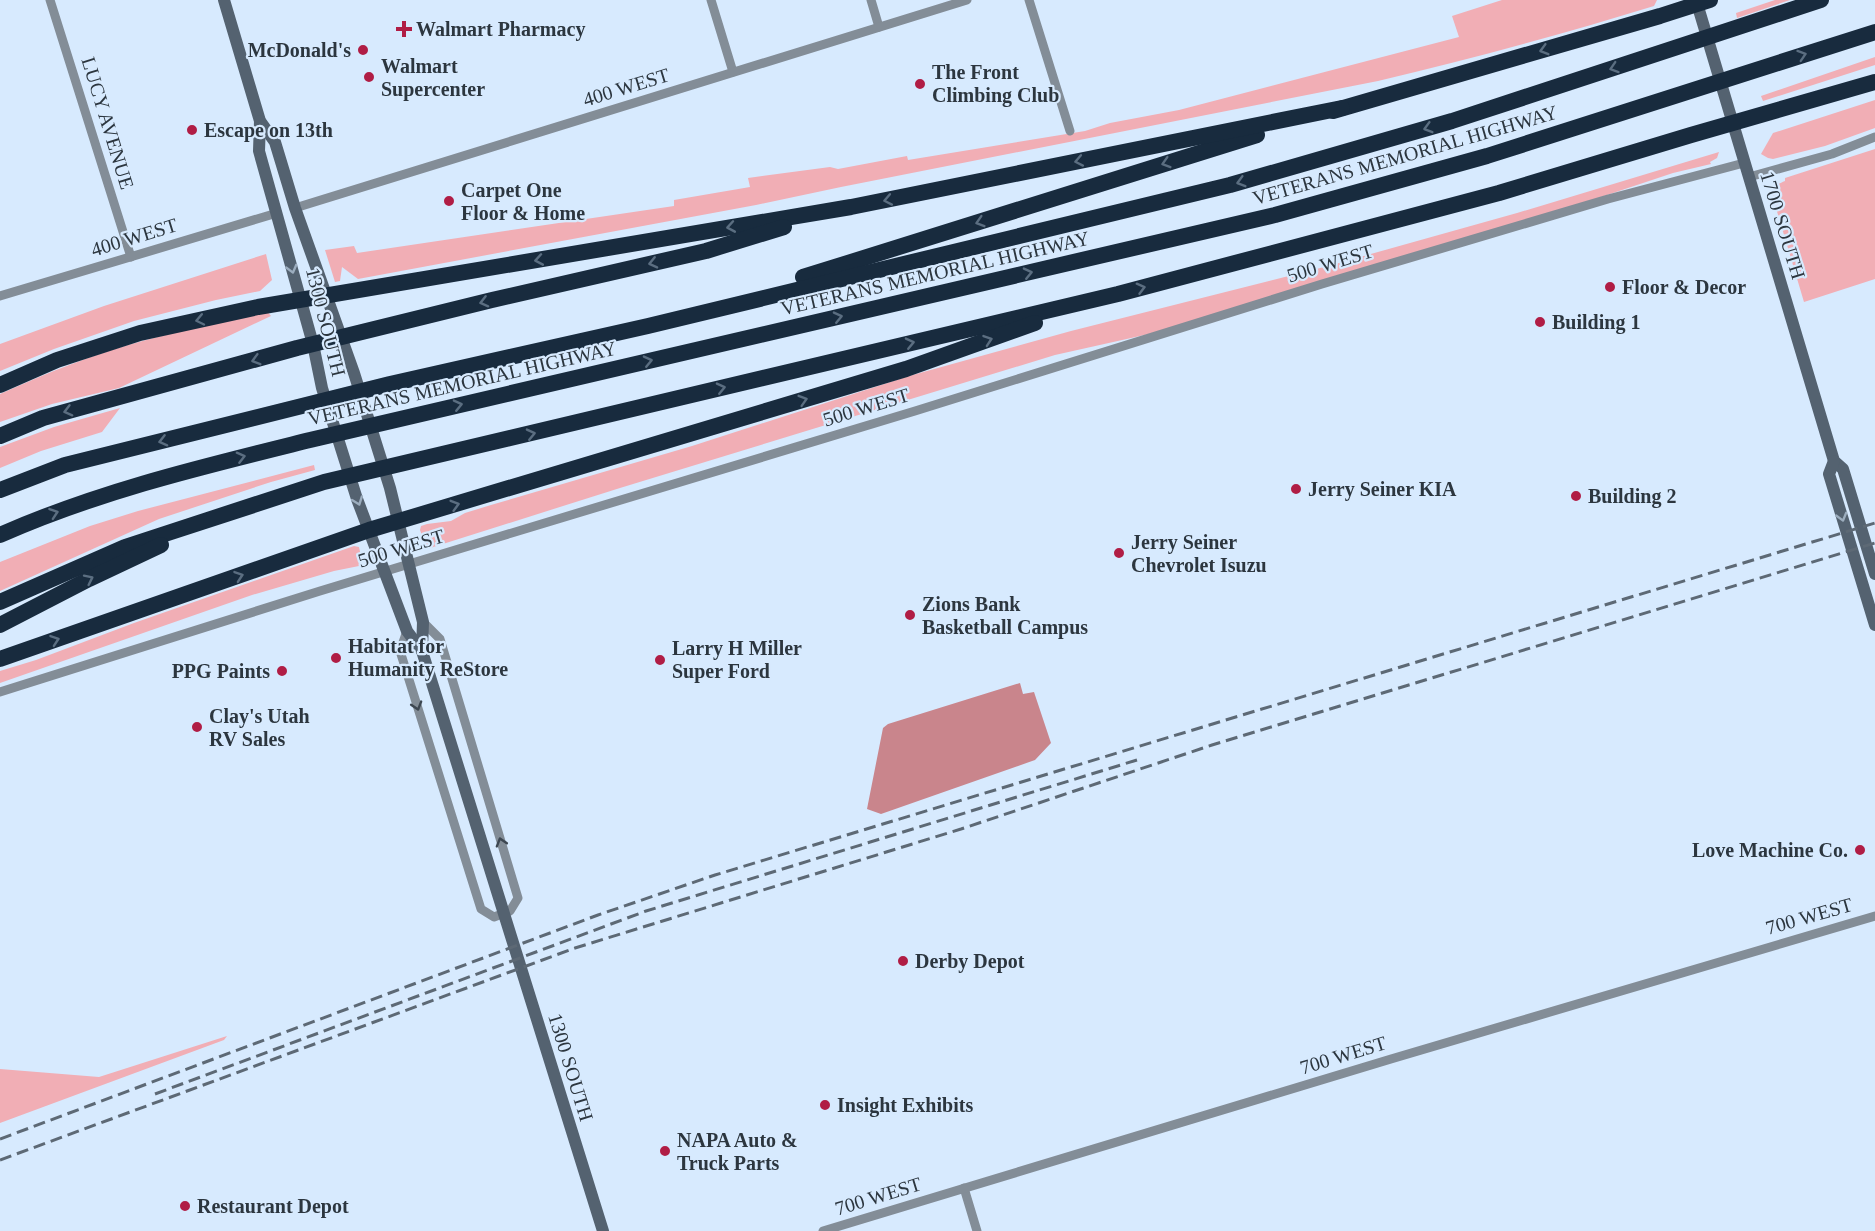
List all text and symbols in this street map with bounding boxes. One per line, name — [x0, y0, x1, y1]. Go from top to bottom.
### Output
place label: Walmart Pharmacy — [416, 18, 585, 41]
marker: Walmart Pharmacy — [397, 22, 411, 36]
place label: McDonald's — [248, 39, 351, 61]
marker: McDonald's — [356, 43, 370, 57]
one-way arrow — [1539, 43, 1549, 55]
one-way arrow — [1796, 50, 1807, 62]
street label: LUCY AVENUE — [77, 54, 139, 192]
place label: Walmart Supercenter — [381, 55, 485, 101]
one-way arrow — [1609, 60, 1620, 73]
place label: The Front Climbing Club — [932, 61, 1059, 107]
street label: 400 WEST — [580, 63, 672, 111]
marker: Walmart Supercenter — [362, 70, 376, 84]
marker: The Front Climbing Club — [913, 77, 927, 91]
street label: VETERANS MEMORIAL HIGHWAY — [1250, 101, 1560, 209]
place label: Escape on 13th — [204, 119, 333, 142]
one-way arrow — [1423, 121, 1434, 133]
marker: Escape on 13th — [185, 123, 199, 137]
one-way arrow — [1074, 154, 1084, 167]
one-way arrow — [1161, 156, 1172, 168]
street label: 1700 SOUTH — [1756, 168, 1810, 282]
one-way arrow — [1236, 175, 1247, 187]
place label: Carpet One Floor & Home — [461, 179, 585, 224]
one-way arrow — [883, 193, 893, 206]
marker: Carpet One Floor & Home — [442, 194, 456, 208]
street label: 400 WEST — [88, 213, 180, 261]
one-way arrow — [975, 215, 986, 227]
one-way arrow — [726, 221, 736, 233]
street label: VETERANS MEMORIAL HIGHWAY — [778, 227, 1092, 319]
street label: 500 WEST — [1284, 239, 1376, 287]
one-way arrow — [534, 253, 543, 265]
one-way arrow — [648, 256, 658, 269]
one-way arrow — [285, 264, 298, 274]
street label: 1300 SOUTH — [302, 265, 350, 379]
one-way arrow — [1022, 267, 1032, 280]
place label: Floor & Decor — [1622, 276, 1746, 298]
marker: Floor & Decor — [1603, 280, 1617, 294]
one-way arrow — [1135, 283, 1146, 295]
one-way arrow — [480, 294, 490, 307]
one-way arrow — [832, 311, 842, 324]
place label: Building 1 — [1552, 311, 1640, 334]
one-way arrow — [196, 312, 206, 325]
marker: Building 1 — [1533, 315, 1547, 329]
one-way arrow — [982, 334, 993, 347]
street label: VETERANS MEMORIAL HIGHWAY — [305, 337, 619, 429]
one-way arrow — [905, 338, 915, 351]
one-way arrow — [251, 352, 261, 365]
one-way arrow — [642, 355, 652, 368]
one-way arrow — [715, 383, 725, 396]
street label: 500 WEST — [820, 383, 912, 431]
one-way arrow — [797, 395, 808, 407]
one-way arrow — [452, 399, 462, 412]
one-way arrow — [63, 404, 73, 417]
one-way arrow — [526, 428, 536, 441]
one-way arrow — [158, 434, 168, 447]
one-way arrow — [236, 452, 246, 465]
place label: Jerry Seiner KIA — [1308, 478, 1457, 501]
marker: Jerry Seiner KIA — [1289, 482, 1303, 496]
place label: Building 2 — [1588, 485, 1676, 508]
marker: Building 2 — [1569, 489, 1583, 503]
one-way arrow — [351, 495, 364, 506]
one-way arrow — [449, 500, 460, 512]
one-way arrow — [48, 508, 59, 520]
one-way arrow — [1835, 511, 1847, 522]
street label: 500 WEST — [355, 524, 447, 572]
place label: Jerry Seiner Chevrolet Isuzu — [1131, 531, 1267, 576]
marker: Jerry Seiner Chevrolet Isuzu — [1112, 546, 1126, 560]
one-way arrow — [234, 571, 244, 583]
one-way arrow — [83, 575, 94, 586]
place label: Zions Bank Basketball Campus — [922, 593, 1088, 639]
marker: Zions Bank Basketball Campus — [903, 608, 917, 622]
one-way arrow — [49, 635, 60, 648]
place label: Habitat for Humanity ReStore — [348, 635, 508, 681]
place label: Larry H Miller Super Ford — [672, 637, 802, 683]
marker: Habitat for Humanity ReStore — [329, 651, 343, 665]
marker: Larry H Miller Super Ford — [653, 653, 667, 667]
place label: PPG Paints — [172, 660, 270, 682]
marker: PPG Paints — [275, 664, 289, 678]
one-way arrow — [410, 700, 422, 711]
place label: Clay's Utah RV Sales — [209, 705, 310, 750]
marker: Clay's Utah RV Sales — [190, 720, 204, 734]
one-way arrow — [496, 837, 508, 848]
place label: Love Machine Co. — [1692, 839, 1848, 861]
marker: Love Machine Co. — [1853, 843, 1867, 857]
street label: 700 WEST — [1763, 893, 1855, 939]
place label: Derby Depot — [915, 950, 1025, 973]
marker: Derby Depot — [896, 954, 910, 968]
street label: 1300 SOUTH — [544, 1010, 598, 1124]
street label: 700 WEST — [1297, 1031, 1389, 1079]
place label: Insight Exhibits — [837, 1094, 973, 1117]
marker: Insight Exhibits — [818, 1098, 832, 1112]
place label: NAPA Auto & Truck Parts — [677, 1129, 798, 1174]
marker: NAPA Auto & Truck Parts — [658, 1144, 672, 1158]
street label: 700 WEST — [832, 1172, 924, 1220]
place label: Restaurant Depot — [197, 1195, 349, 1218]
marker: Restaurant Depot — [178, 1199, 192, 1213]

